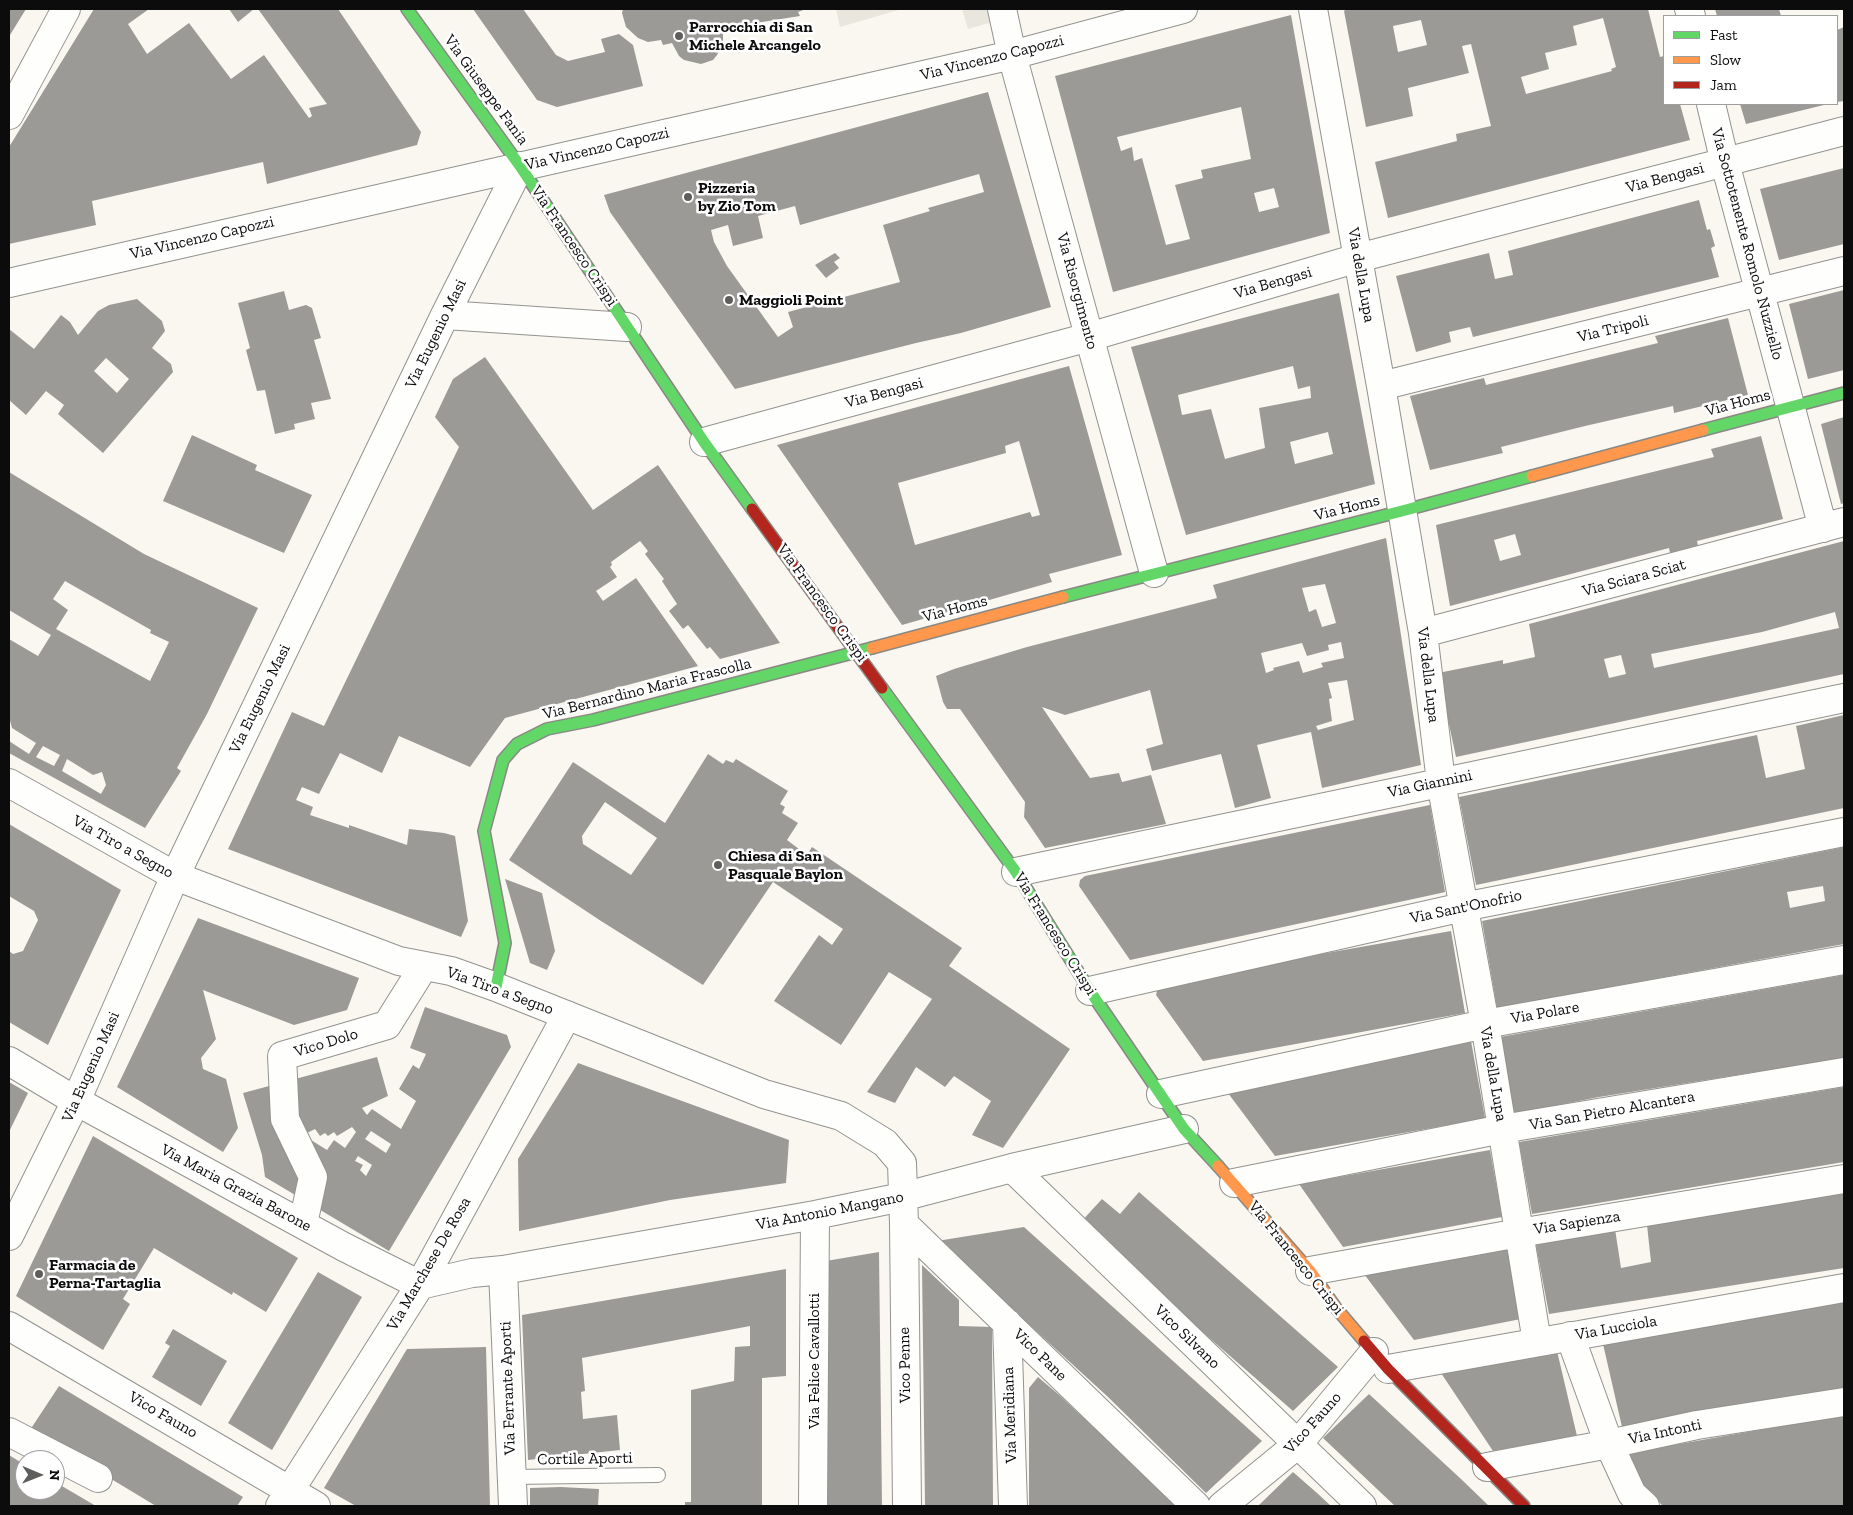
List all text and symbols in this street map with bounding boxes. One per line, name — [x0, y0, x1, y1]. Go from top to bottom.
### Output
legend — [1663, 15, 1838, 105]
place label: Parrocchia di San Michele Arcangelo — [689, 17, 821, 55]
text: Fast — [1710, 26, 1738, 44]
marker: Parrocchia di San Michele Arcangelo — [673, 30, 685, 42]
street label: Via Giuseppe Fania — [440, 31, 532, 149]
street label: Via Vincenzo Capozzi — [918, 31, 1066, 85]
text: Slow — [1710, 51, 1741, 69]
text: Jam — [1710, 76, 1737, 94]
street label: Via Vincenzo Capozzi — [523, 123, 671, 175]
street label: Via Sottotenente Romolo Nuzziello — [1707, 126, 1787, 362]
street label: Via Bengasi — [1624, 158, 1706, 198]
place label: Pizzeria by Zio Tom — [698, 178, 776, 216]
street label: Via Francesco Crispi — [527, 182, 621, 310]
marker: Pizzeria by Zio Tom — [682, 191, 694, 203]
street label: Via Vincenzo Capozzi — [128, 212, 276, 264]
street label: Via della Lupa — [1343, 226, 1379, 324]
street label: Via Risorgimento — [1052, 231, 1102, 351]
street label: Via Bengasi — [1232, 263, 1314, 303]
street label: Via Eugenio Masi — [401, 276, 471, 392]
place label: Maggioli Point — [739, 290, 843, 310]
marker: Maggioli Point — [723, 294, 735, 306]
street label: Via Tripoli — [1575, 311, 1651, 347]
street label: Via Bengasi — [843, 373, 925, 413]
street label: Via Homs — [1703, 385, 1773, 421]
street label: Via Homs — [1312, 491, 1382, 525]
street label: Via Francesco Crispi — [773, 540, 871, 666]
street label: Via Sciara Sciat — [1580, 555, 1688, 601]
street label: Via Homs — [920, 591, 990, 627]
street label: Via della Lupa — [1413, 626, 1443, 724]
street label: Via Eugenio Masi — [225, 641, 295, 757]
street label: Via Bernardino Maria Frascolla — [541, 654, 753, 724]
street label: Via Giannini — [1386, 766, 1474, 802]
street label: Via Tiro a Segno — [69, 811, 177, 883]
place label: Chiesa di San Pasquale Baylon — [728, 846, 843, 884]
marker: Chiesa di San Pasquale Baylon — [712, 859, 724, 871]
street label: Via Francesco Crispi — [1009, 869, 1101, 999]
street label: Via Sant'Onofrio — [1408, 886, 1524, 928]
street label: Via Tiro a Segno — [444, 963, 556, 1019]
street label: Via Polare — [1509, 998, 1581, 1028]
street label: Via Eugenio Masi — [58, 1009, 124, 1125]
street label: Vico Dolo — [292, 1024, 360, 1062]
street label: Via della Lupa — [1475, 1025, 1511, 1123]
street label: Via San Pietro Alcantera — [1528, 1087, 1696, 1135]
street label: Via Maria Grazia Barone — [157, 1140, 315, 1236]
street label: Via Antonio Mangano — [755, 1187, 905, 1235]
street label: Via Marchese De Rosa — [383, 1194, 475, 1334]
street label: Via Francesco Crispi — [1244, 1197, 1348, 1319]
street label: Via Sapienza — [1532, 1207, 1622, 1239]
place label: Farmacia de Perna-Tartaglia — [49, 1255, 161, 1293]
marker: Farmacia de Perna-Tartaglia — [33, 1268, 45, 1280]
street label: Via Felice Cavallotti — [804, 1293, 824, 1429]
street label: Vico Silvano — [1150, 1301, 1224, 1373]
street label: Via Lucciola — [1574, 1311, 1658, 1345]
street label: Via Ferrante Aporti — [496, 1321, 520, 1455]
street label: Vico Pane — [1009, 1325, 1071, 1385]
street label: Vico Penne — [895, 1327, 915, 1403]
street label: Via Meridiana — [999, 1367, 1021, 1463]
street label: Vico Fauno — [125, 1388, 201, 1442]
street label: Vico Fauno — [1280, 1388, 1346, 1458]
street label: Via Intonti — [1627, 1415, 1703, 1449]
street label: Cortile Aporti — [537, 1449, 633, 1469]
north arrow — [15, 1450, 65, 1500]
text: N — [46, 1470, 63, 1481]

